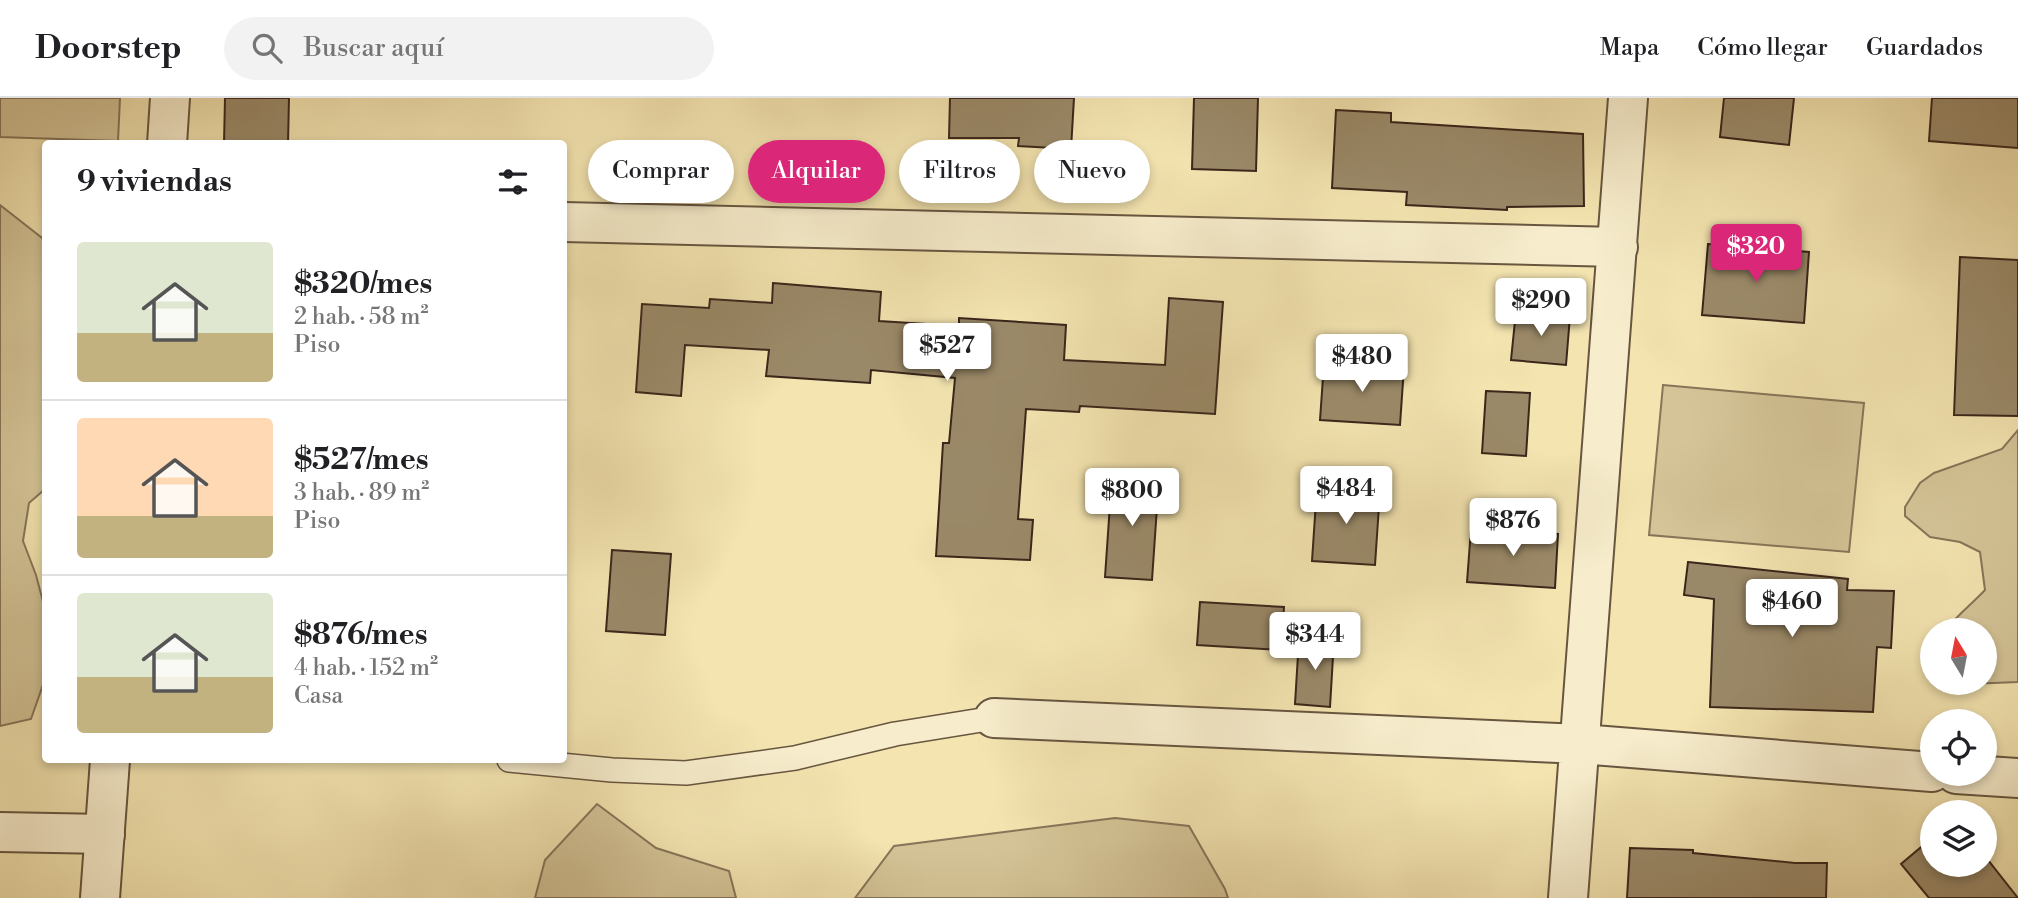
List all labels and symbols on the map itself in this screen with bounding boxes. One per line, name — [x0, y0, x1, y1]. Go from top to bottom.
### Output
pin: $320 — [1715, 225, 1797, 284]
pin: $290 — [1500, 278, 1582, 338]
pin: $527 — [906, 324, 988, 383]
pin: $480 — [1321, 334, 1403, 394]
pin: $484 — [1305, 466, 1387, 526]
pin: $800 — [1091, 468, 1173, 528]
pin: $876 — [1472, 498, 1554, 558]
pin: $460 — [1751, 580, 1833, 639]
pin: $344 — [1274, 612, 1356, 672]
north arrow — [1920, 618, 1997, 695]

